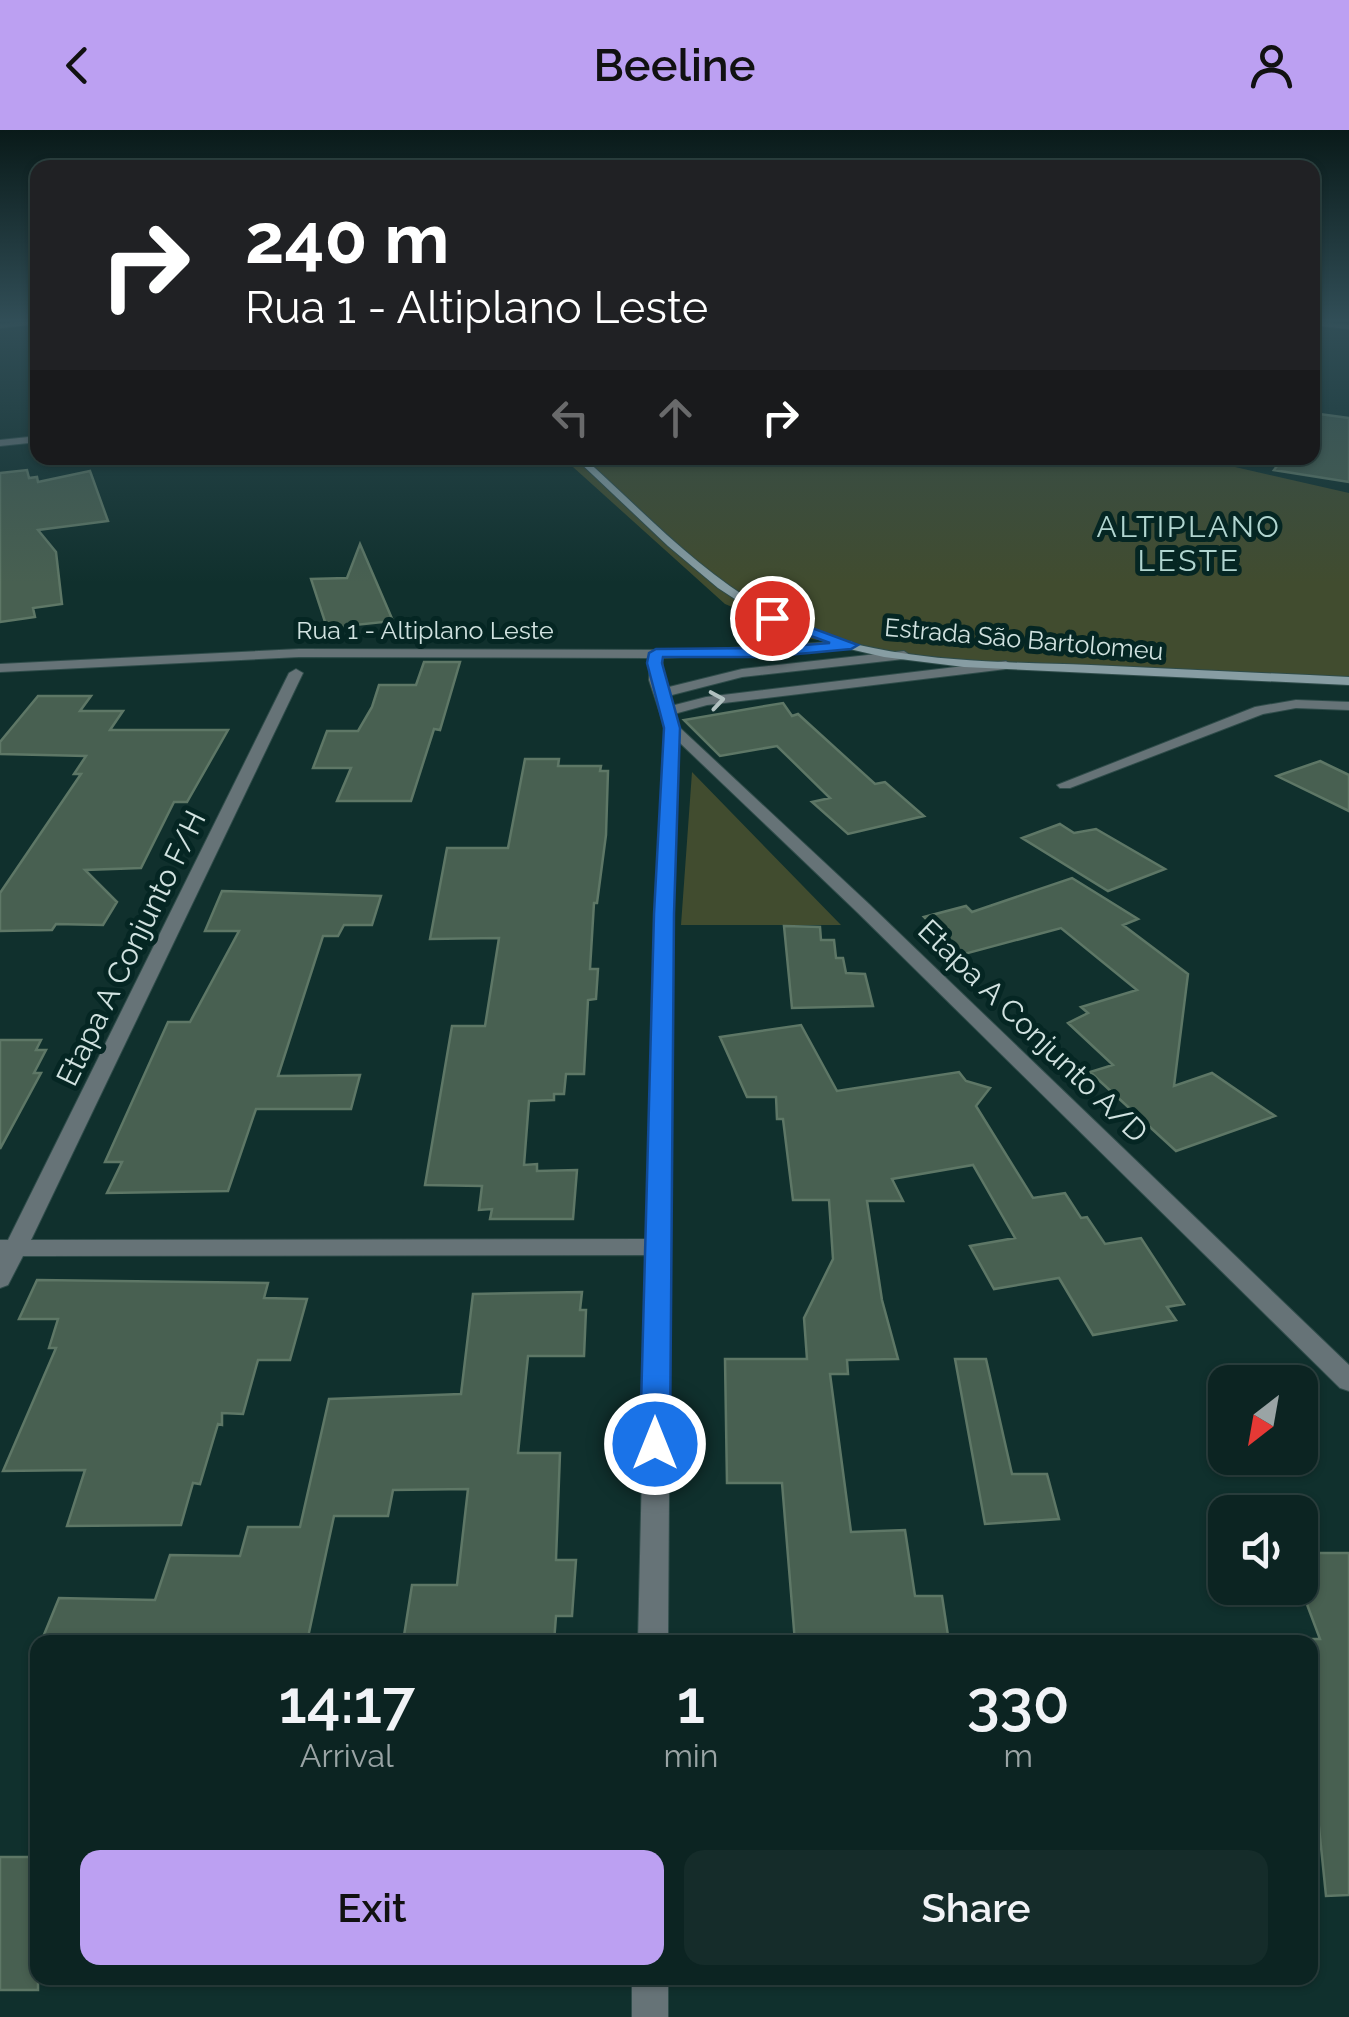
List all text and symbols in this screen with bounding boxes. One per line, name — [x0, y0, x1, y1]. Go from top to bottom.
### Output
icon: back — [50, 38, 105, 93]
icon: person — [1244, 38, 1299, 93]
text: Beeline — [593, 39, 756, 92]
text: 240 m — [245, 197, 449, 279]
icon: right — [80, 200, 210, 330]
text: Rua 1 - Altiplano Leste — [245, 281, 708, 334]
icon: left — [543, 390, 598, 445]
icon: ahead — [648, 390, 703, 445]
icon: right — [753, 390, 808, 445]
district label: ALTIPLANO LESTE — [1097, 509, 1281, 578]
pin — [730, 576, 815, 661]
icon: arrive — [745, 591, 800, 646]
street label: Estrada São Bartolomeu — [883, 612, 1165, 666]
street label: Rua 1 - Altiplano Leste — [296, 615, 554, 645]
one-way arrow — [709, 690, 725, 711]
street label: Etapa A Conjunto F/H — [49, 805, 213, 1091]
street label: Etapa A Conjunto A/D — [911, 912, 1155, 1150]
north arrow — [1208, 1365, 1318, 1475]
map controls — [1208, 1365, 1318, 1605]
position arrow — [603, 1392, 707, 1496]
button: sound — [1208, 1495, 1318, 1605]
text: 14:17 — [278, 1667, 415, 1737]
text: 1 — [677, 1667, 705, 1737]
text: 330 — [967, 1667, 1070, 1737]
text: Arrival — [300, 1737, 394, 1774]
text: min — [663, 1737, 718, 1774]
text: m — [1004, 1737, 1033, 1774]
button: Exit — [80, 1850, 664, 1965]
button: Share — [684, 1850, 1268, 1965]

